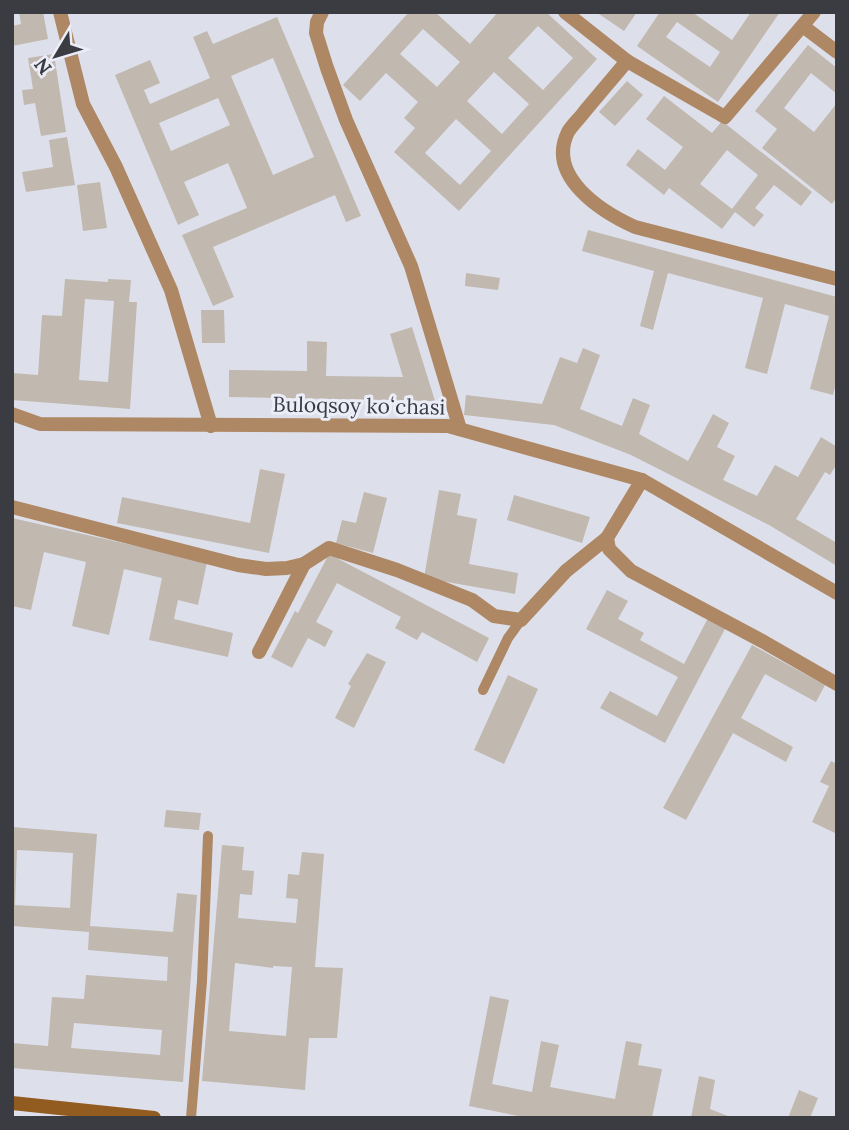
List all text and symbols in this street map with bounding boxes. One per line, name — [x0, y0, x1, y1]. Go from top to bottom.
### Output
north arrow — [21, 21, 91, 91]
text: N — [28, 53, 57, 80]
street label: Buloqsoy koʻchasi — [272, 390, 446, 421]

